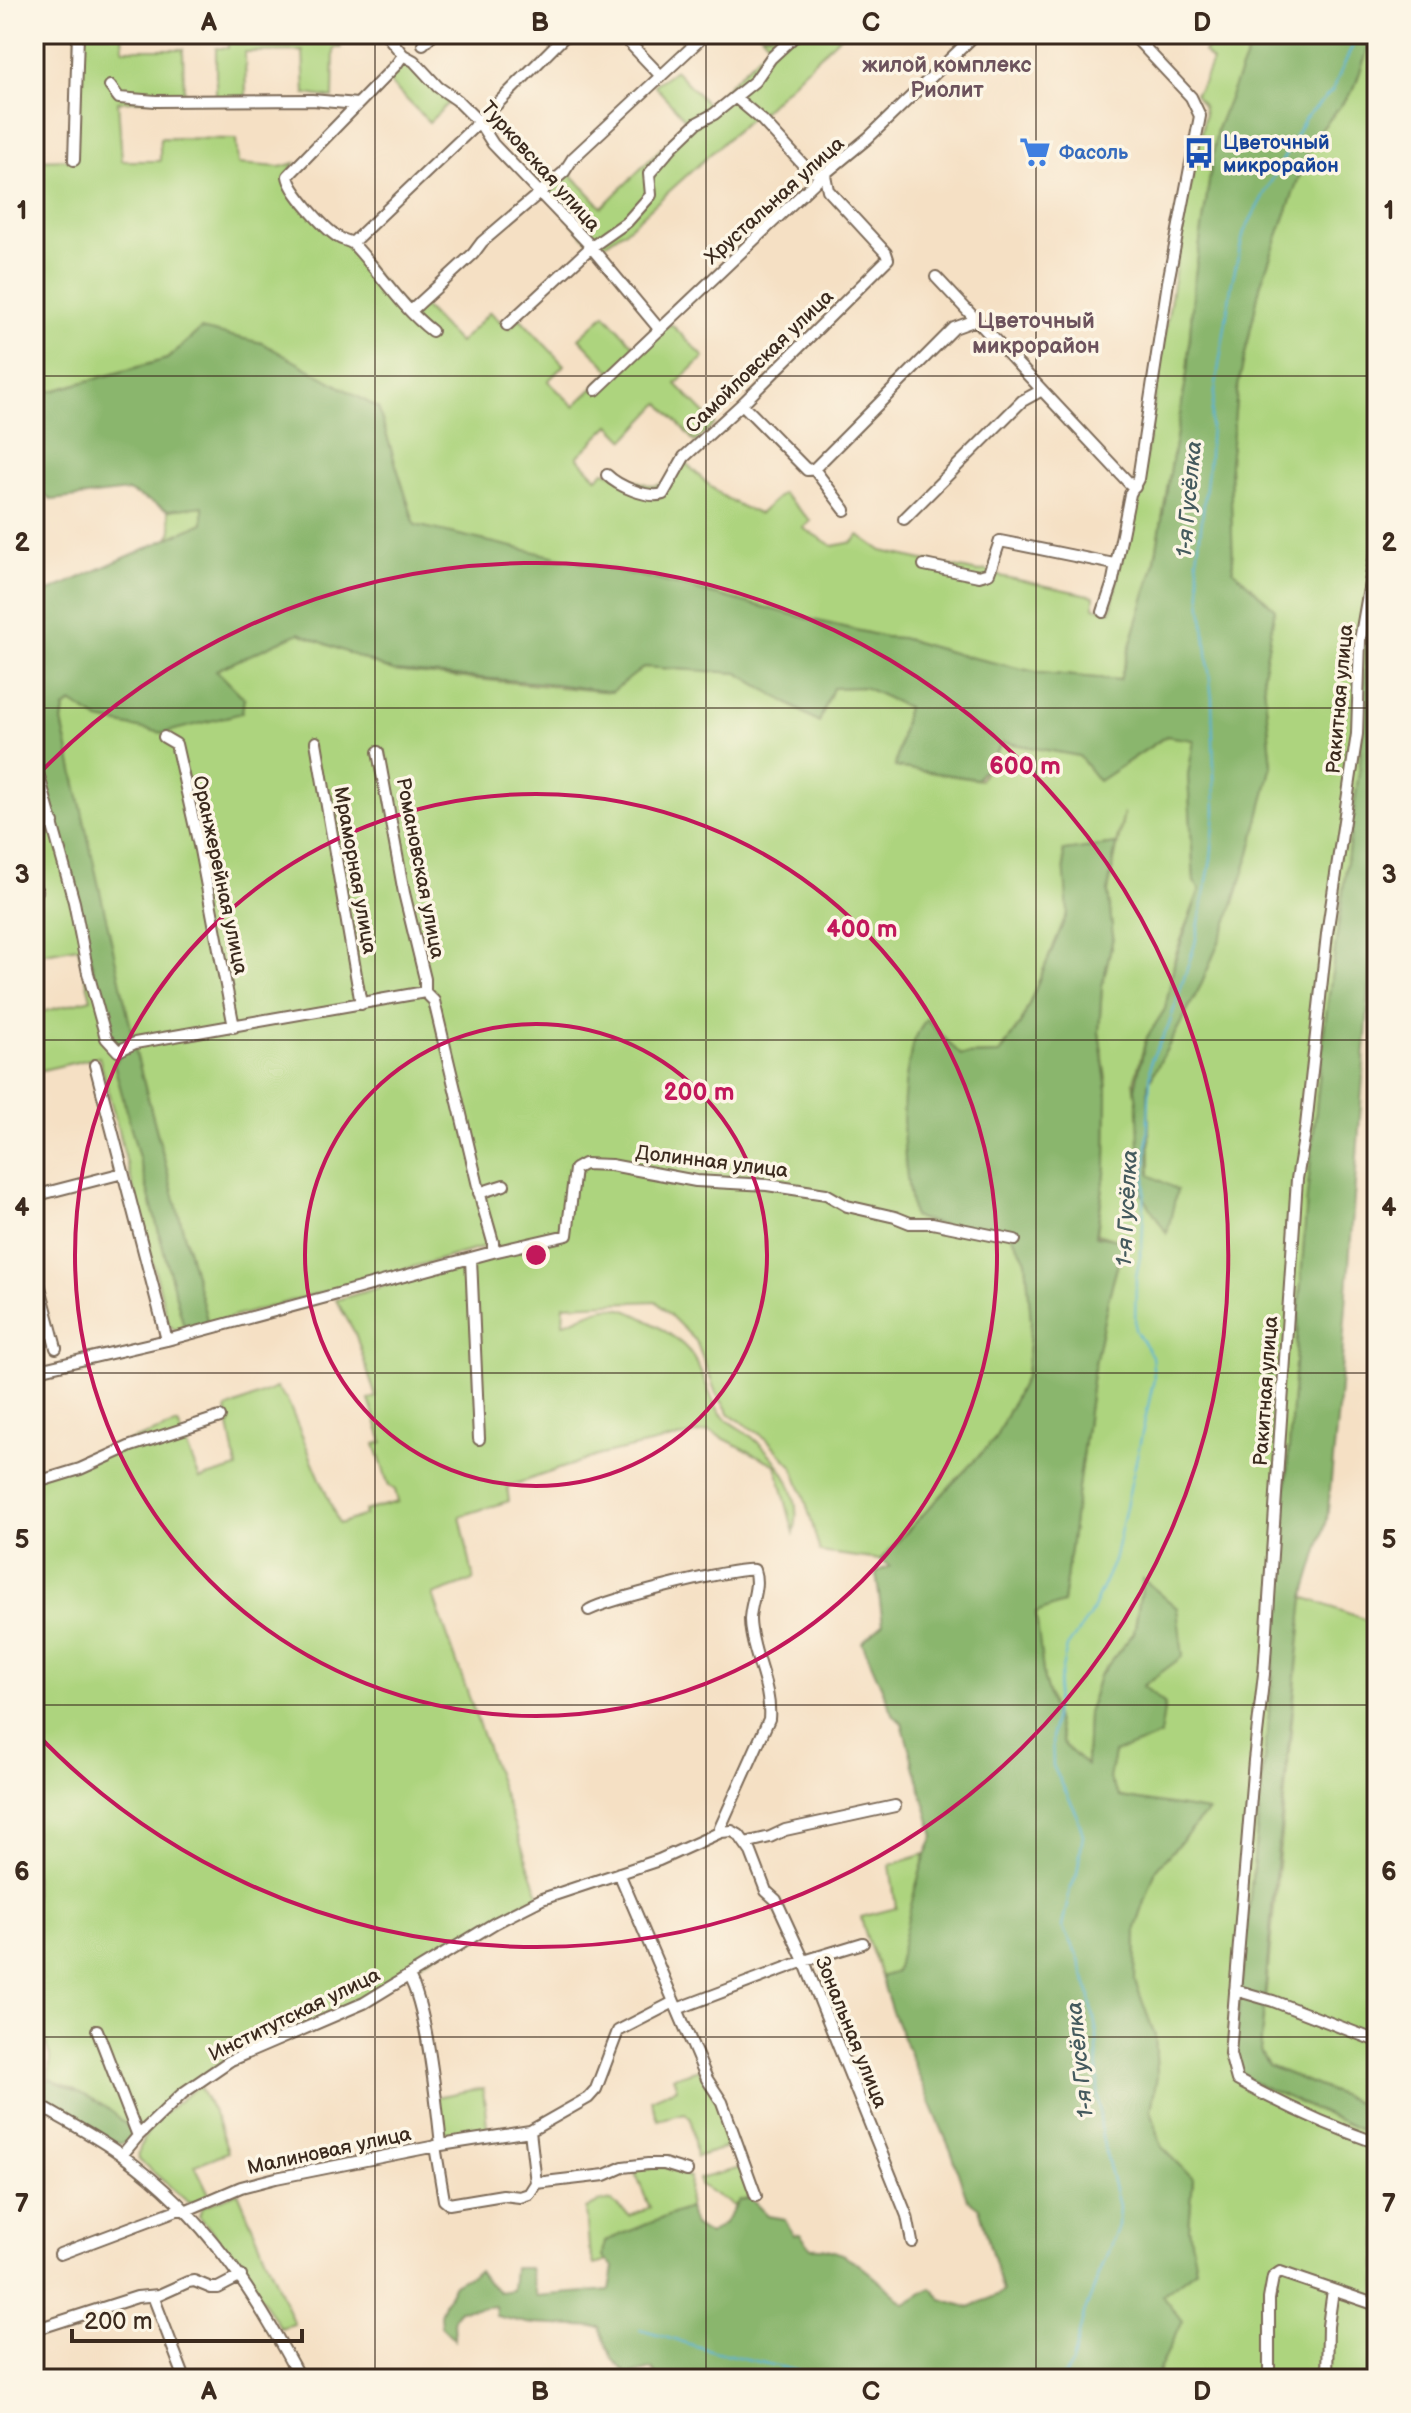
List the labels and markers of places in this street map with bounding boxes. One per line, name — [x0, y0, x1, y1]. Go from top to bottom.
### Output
place label: Цветочный микрорайон — [1223, 131, 1339, 178]
supermarket icon: Фасоль — [1018, 135, 1052, 169]
bus stop icon: Цветочный микрорайон — [1182, 136, 1216, 170]
place label: Фасоль — [1059, 141, 1129, 165]
centre of rings — [522, 1241, 550, 1269]

